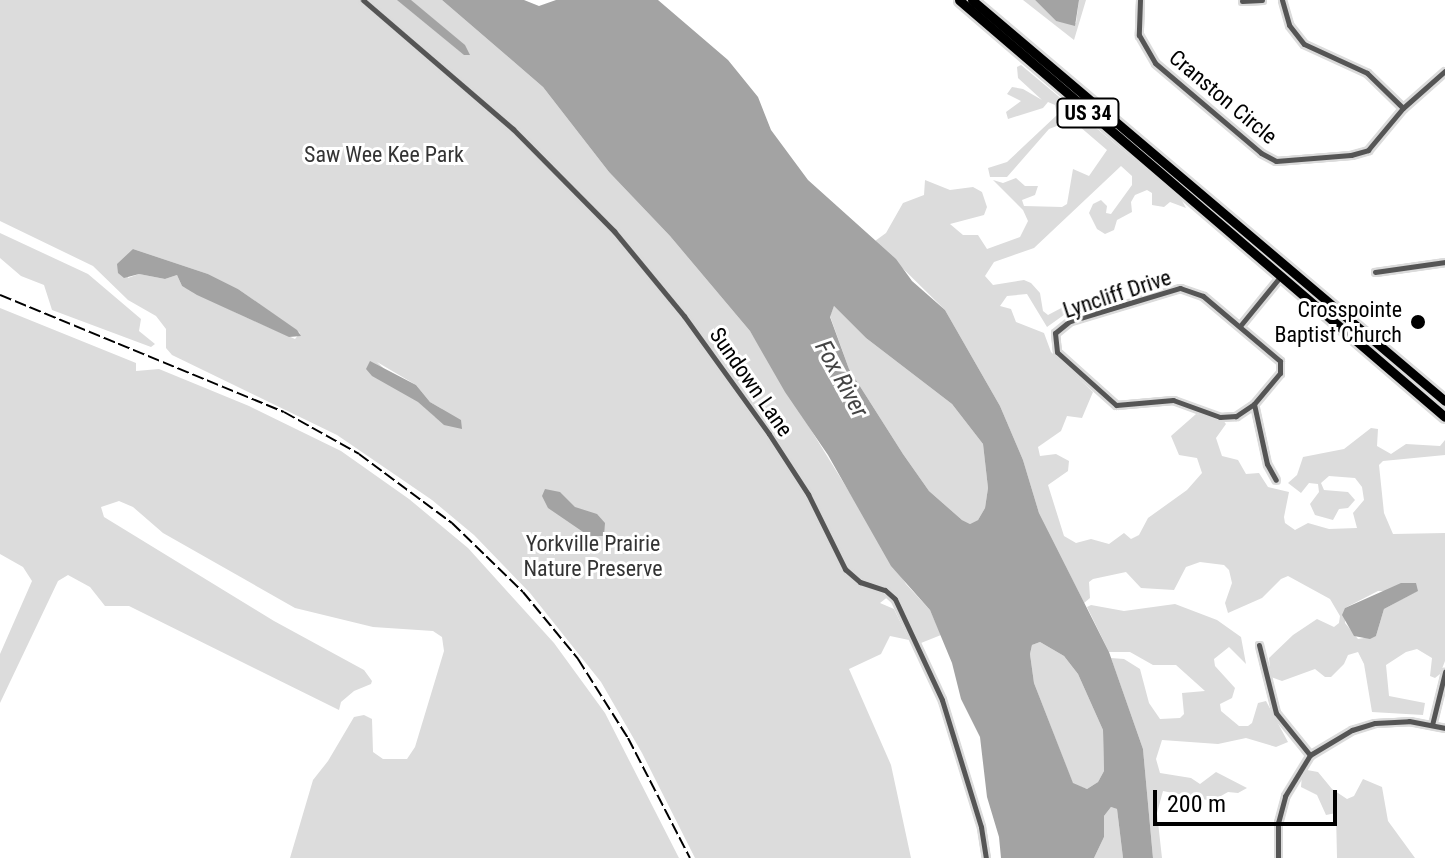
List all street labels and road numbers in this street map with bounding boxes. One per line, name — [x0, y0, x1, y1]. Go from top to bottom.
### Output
street label: Cranston Circle — [1164, 44, 1282, 150]
road number: US 34 — [1056, 97, 1120, 129]
street label: Lyncliff Drive — [1060, 264, 1174, 324]
street label: Sundown Lane — [704, 323, 798, 441]

